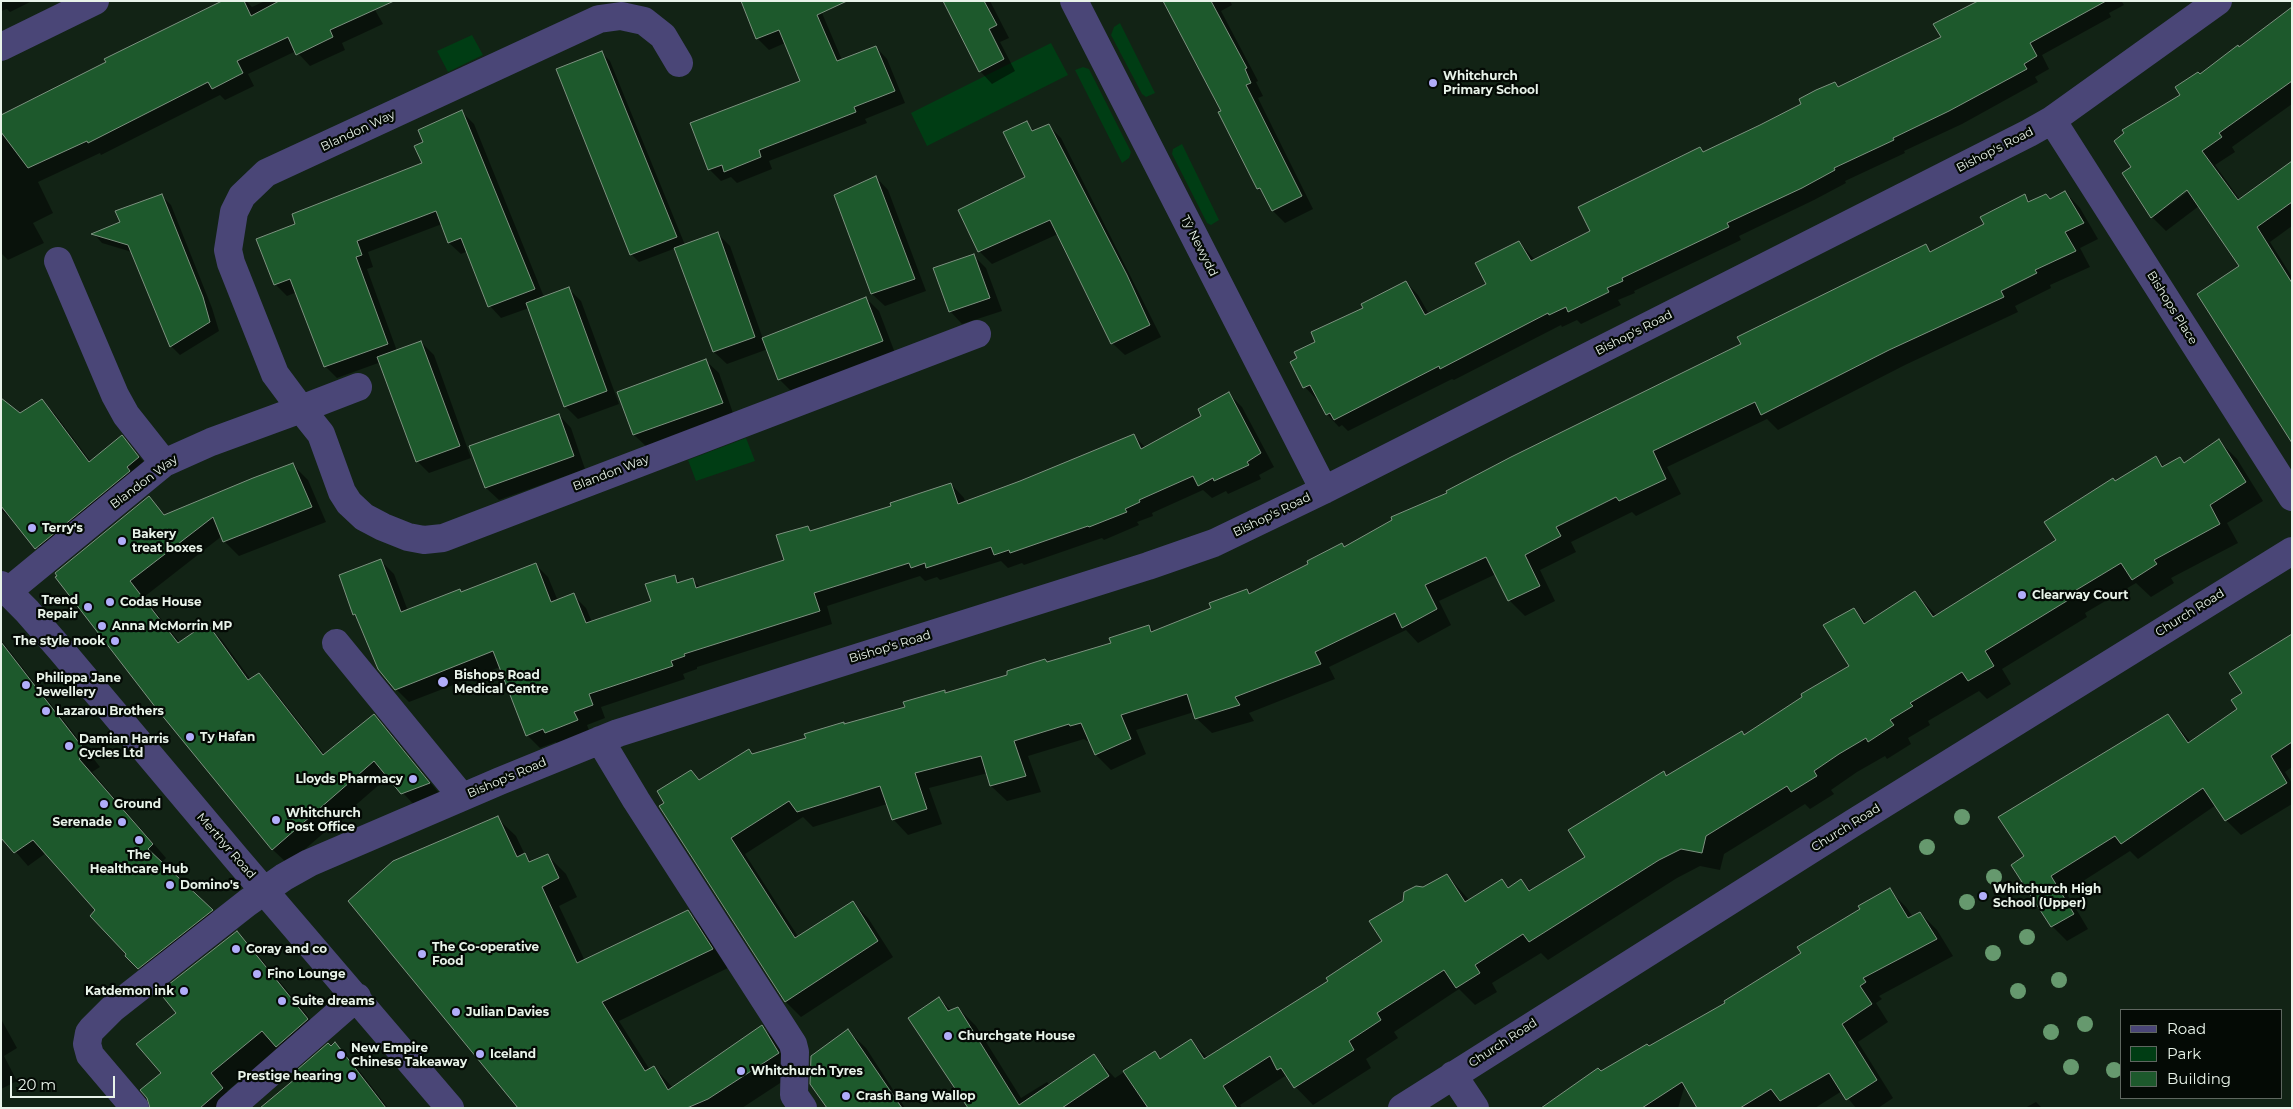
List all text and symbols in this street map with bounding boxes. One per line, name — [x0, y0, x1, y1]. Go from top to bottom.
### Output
place label: Whitchurch Primary School — [1443, 69, 1539, 97]
marker: Whitchurch Primary School — [1427, 77, 1439, 89]
street label: Blandon Way — [319, 107, 397, 155]
street label: Bishop's Road — [1954, 124, 2036, 176]
street label: Tŷ Newydd — [1177, 213, 1221, 279]
street label: Bishops Place — [2144, 269, 2200, 347]
street label: Bishop's Road — [1593, 307, 1675, 359]
street label: Blandon Way — [108, 452, 180, 512]
street label: Blandon Way — [571, 452, 651, 494]
street label: Bishop's Road — [1231, 490, 1313, 540]
place label: Terry's — [42, 521, 83, 535]
marker: Terry's — [26, 522, 38, 534]
place label: Bakery treat boxes — [132, 527, 203, 555]
marker: Bakery treat boxes — [116, 535, 128, 547]
street label: Church Road — [2153, 586, 2227, 640]
place label: Clearway Court — [2032, 588, 2128, 602]
marker: Clearway Court — [2016, 589, 2028, 601]
place label: Trend Repair — [37, 593, 78, 621]
place label: Codas House — [120, 595, 202, 609]
marker: Codas House — [104, 596, 116, 608]
marker: Trend Repair — [82, 601, 94, 613]
place label: Anna McMorrin MP — [112, 619, 232, 633]
marker: Anna McMorrin MP — [96, 620, 108, 632]
street label: Bishop's Road — [847, 628, 933, 666]
place label: The style nook — [13, 634, 105, 648]
marker: The style nook — [109, 635, 121, 647]
place label: Bishops Road Medical Centre — [454, 668, 549, 696]
place label: Philippa Jane Jewellery — [36, 671, 121, 699]
marker: Bishops Road Medical Centre — [436, 675, 450, 689]
marker: Philippa Jane Jewellery — [20, 679, 32, 691]
place label: Lazarou Brothers — [56, 704, 164, 718]
marker: Lazarou Brothers — [40, 705, 52, 717]
place label: Ty Hafan — [200, 730, 255, 744]
marker: Ty Hafan — [184, 731, 196, 743]
place label: Damian Harris Cycles Ltd — [79, 732, 169, 760]
marker: Damian Harris Cycles Ltd — [63, 740, 75, 752]
street label: Bishop's Road — [465, 755, 549, 801]
place label: Lloyds Pharmacy — [295, 772, 403, 786]
marker: Lloyds Pharmacy — [407, 773, 419, 785]
place label: Ground — [114, 797, 161, 811]
marker: Ground — [98, 798, 110, 810]
street label: Church Road — [1809, 801, 1883, 855]
place label: Whitchurch Post Office — [286, 806, 361, 834]
street label: Merthyr Road — [194, 810, 258, 882]
marker: Whitchurch Post Office — [270, 814, 282, 826]
place label: Serenade — [53, 815, 112, 829]
marker: Serenade — [116, 816, 128, 828]
marker: The Healthcare Hub — [133, 834, 145, 846]
place label: The Healthcare Hub — [90, 848, 188, 876]
place label: Domino's — [180, 878, 239, 892]
marker: Domino's — [164, 879, 176, 891]
place label: Whitchurch High School (Upper) — [1993, 882, 2101, 910]
marker: Whitchurch High School (Upper) — [1977, 890, 1989, 902]
place label: The Co-operative Food — [432, 940, 539, 968]
place label: Coray and co — [246, 942, 327, 956]
marker: Coray and co — [230, 943, 242, 955]
marker: The Co-operative Food — [416, 948, 428, 960]
place label: Fino Lounge — [267, 967, 345, 981]
marker: Fino Lounge — [251, 968, 263, 980]
place label: Katdemon ink — [85, 984, 174, 998]
marker: Katdemon ink — [178, 985, 190, 997]
place label: Suite dreams — [292, 994, 375, 1008]
marker: Suite dreams — [276, 995, 288, 1007]
place label: Julian Davies — [466, 1005, 549, 1019]
marker: Julian Davies — [450, 1006, 462, 1018]
legend — [2120, 1009, 2283, 1099]
street label: Church Road — [1466, 1016, 1540, 1070]
text: Road — [2167, 1019, 2206, 1038]
place label: Churchgate House — [958, 1029, 1075, 1043]
marker: Churchgate House — [942, 1030, 954, 1042]
place label: New Empire Chinese Takeaway — [351, 1041, 467, 1069]
text: Park — [2167, 1044, 2201, 1063]
place label: Iceland — [490, 1047, 536, 1061]
marker: Iceland — [474, 1048, 486, 1060]
marker: New Empire Chinese Takeaway — [335, 1049, 347, 1061]
place label: Whitchurch Tyres — [751, 1064, 863, 1078]
marker: Whitchurch Tyres — [735, 1065, 747, 1077]
scale bar — [12, 1066, 118, 1098]
place label: Prestige hearing — [238, 1069, 342, 1083]
text: Building — [2167, 1069, 2231, 1088]
marker: Prestige hearing — [346, 1070, 358, 1082]
text: 20 m — [18, 1075, 56, 1094]
place label: Crash Bang Wallop — [856, 1089, 976, 1103]
marker: Crash Bang Wallop — [840, 1090, 852, 1102]

